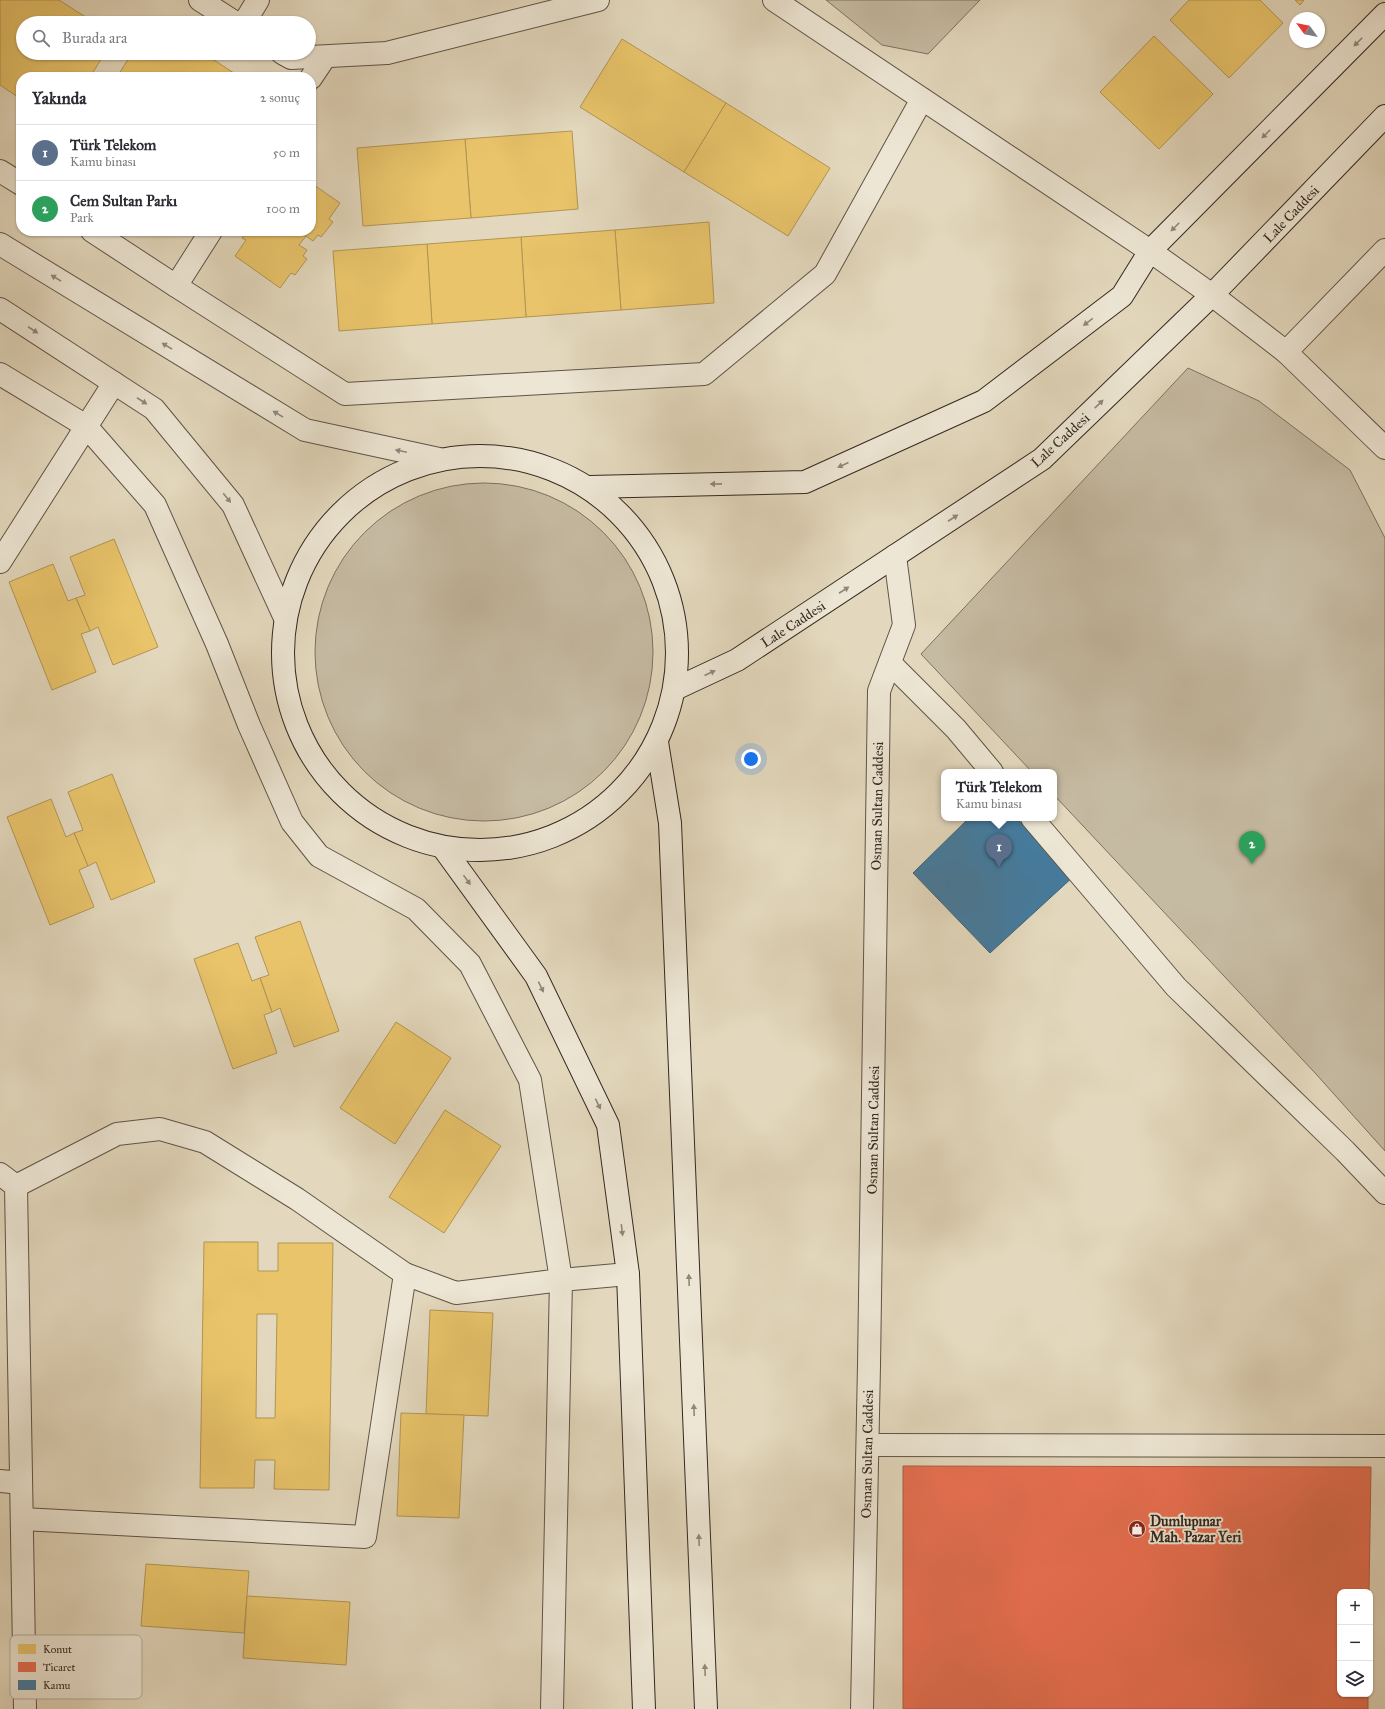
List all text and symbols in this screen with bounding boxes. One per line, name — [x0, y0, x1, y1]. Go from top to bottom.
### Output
north arrow — [1289, 12, 1325, 48]
search box — [16, 16, 316, 60]
icon: search — [30, 27, 52, 49]
text: Burada ara — [62, 29, 127, 47]
one-way arrow — [1353, 37, 1362, 47]
text: Yakında — [32, 88, 86, 109]
text: 2 sonuç — [260, 90, 300, 106]
one-way arrow — [1261, 129, 1271, 139]
text: Türk Telekom — [70, 136, 156, 154]
text: 1 — [42, 145, 48, 161]
text: 50 m — [273, 145, 300, 161]
text: Kamu binası — [70, 154, 136, 170]
street label: Lale Caddesi — [1260, 182, 1323, 247]
text: Cem Sultan Parkı — [70, 192, 177, 210]
text: 2 — [42, 201, 48, 217]
text: 100 m — [266, 201, 300, 217]
text: Park — [70, 210, 94, 226]
one-way arrow — [1170, 222, 1180, 232]
one-way arrow — [50, 275, 62, 282]
one-way arrow — [1083, 317, 1094, 326]
one-way arrow — [28, 326, 38, 334]
one-way arrow — [162, 342, 172, 350]
one-way arrow — [137, 397, 147, 405]
one-way arrow — [1094, 400, 1104, 409]
street label: Lale Caddesi — [1027, 409, 1093, 471]
one-way arrow — [272, 410, 284, 417]
one-way arrow — [395, 448, 407, 454]
one-way arrow — [837, 462, 849, 468]
one-way arrow — [709, 481, 722, 487]
one-way arrow — [223, 493, 232, 503]
one-way arrow — [948, 514, 958, 522]
one-way arrow — [839, 586, 849, 594]
street label: Lale Caddesi — [758, 597, 829, 651]
one-way arrow — [705, 670, 716, 676]
street label: Osman Sultan Caddesi — [868, 741, 887, 871]
your location — [741, 749, 761, 769]
popup — [941, 769, 1057, 821]
text: Türk Telekom — [956, 778, 1042, 796]
text: Kamu binası — [956, 796, 1022, 812]
pin: 2 — [1239, 831, 1265, 864]
pin: 1 — [986, 834, 1012, 867]
one-way arrow — [463, 875, 471, 886]
one-way arrow — [538, 981, 544, 993]
street label: Osman Sultan Caddesi — [864, 1065, 883, 1195]
one-way arrow — [595, 1098, 601, 1109]
one-way arrow — [619, 1224, 625, 1236]
one-way arrow — [686, 1273, 692, 1286]
street label: Osman Sultan Caddesi — [858, 1389, 877, 1519]
one-way arrow — [691, 1403, 697, 1416]
place label: Dumlupınar Mah. Pazar Yeri — [1150, 1513, 1241, 1546]
shop icon: Dumlupınar Mah. Pazar Yeri — [1127, 1519, 1147, 1539]
one-way arrow — [696, 1534, 703, 1546]
map controls — [1337, 1589, 1373, 1697]
button: + — [1337, 1589, 1373, 1625]
button: − — [1337, 1625, 1373, 1661]
legend — [10, 1635, 142, 1699]
text: Konut — [43, 1643, 72, 1656]
text: Ticaret — [43, 1661, 75, 1674]
button: layers — [1337, 1661, 1373, 1697]
one-way arrow — [701, 1664, 708, 1676]
text: Kamu — [43, 1679, 71, 1692]

